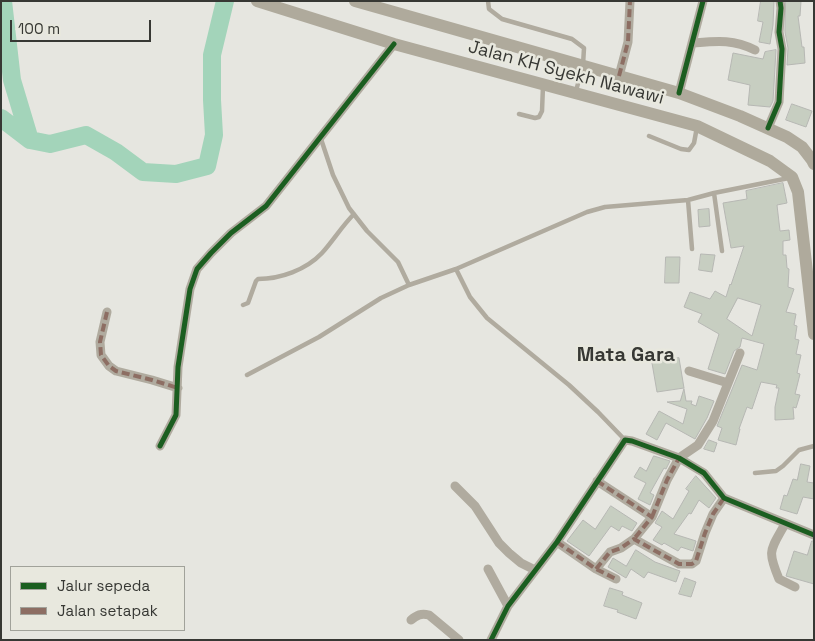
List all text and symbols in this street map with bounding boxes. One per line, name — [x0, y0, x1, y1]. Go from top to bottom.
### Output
scale bar — [12, 10, 154, 42]
text: 100 m — [18, 19, 60, 38]
street label: Jalan KH Syekh Nawawi — [466, 36, 666, 110]
district label: Mata Gara — [577, 344, 675, 368]
legend — [10, 566, 185, 631]
text: Jalur sepeda — [57, 576, 150, 595]
text: Jalan setapak — [57, 601, 158, 620]

